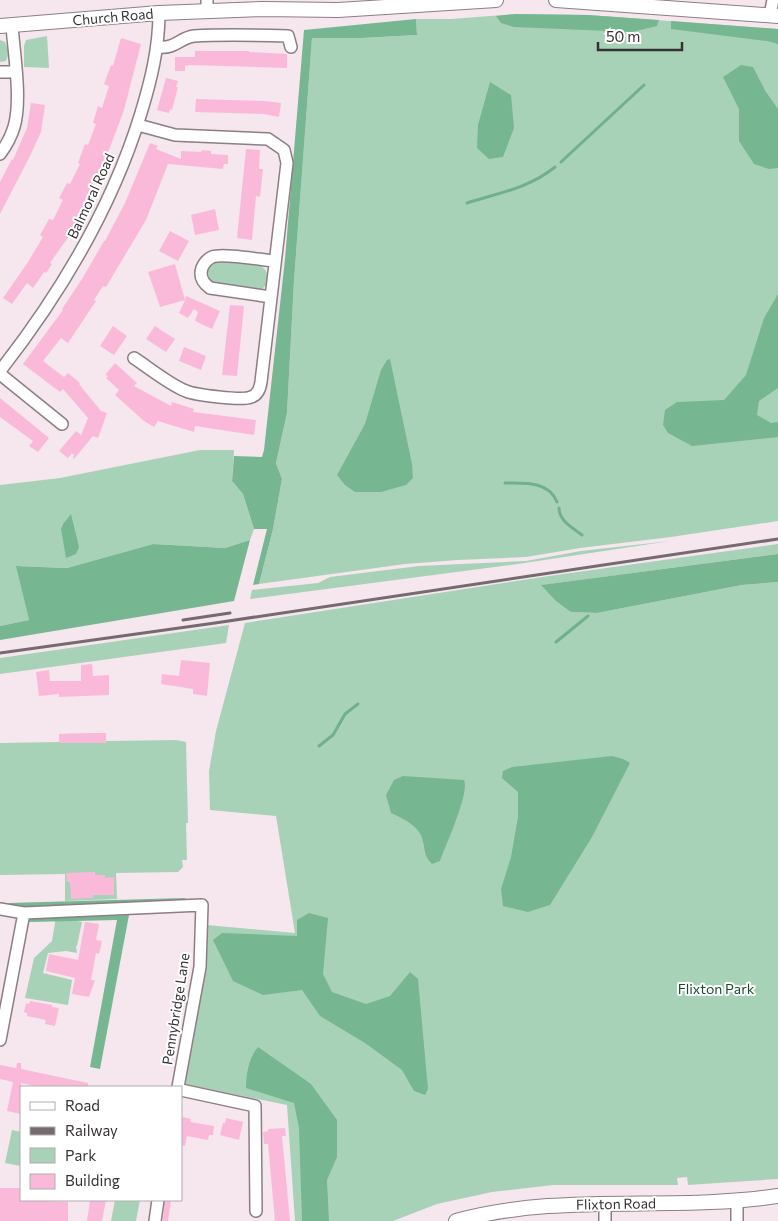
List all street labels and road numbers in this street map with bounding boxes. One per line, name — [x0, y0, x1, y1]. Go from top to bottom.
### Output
street label: Church Road — [72, 4, 154, 29]
street label: Balmoral Road — [63, 150, 118, 241]
street label: Pennybridge Lane — [158, 952, 193, 1066]
street label: Flixton Road — [576, 1194, 656, 1213]

